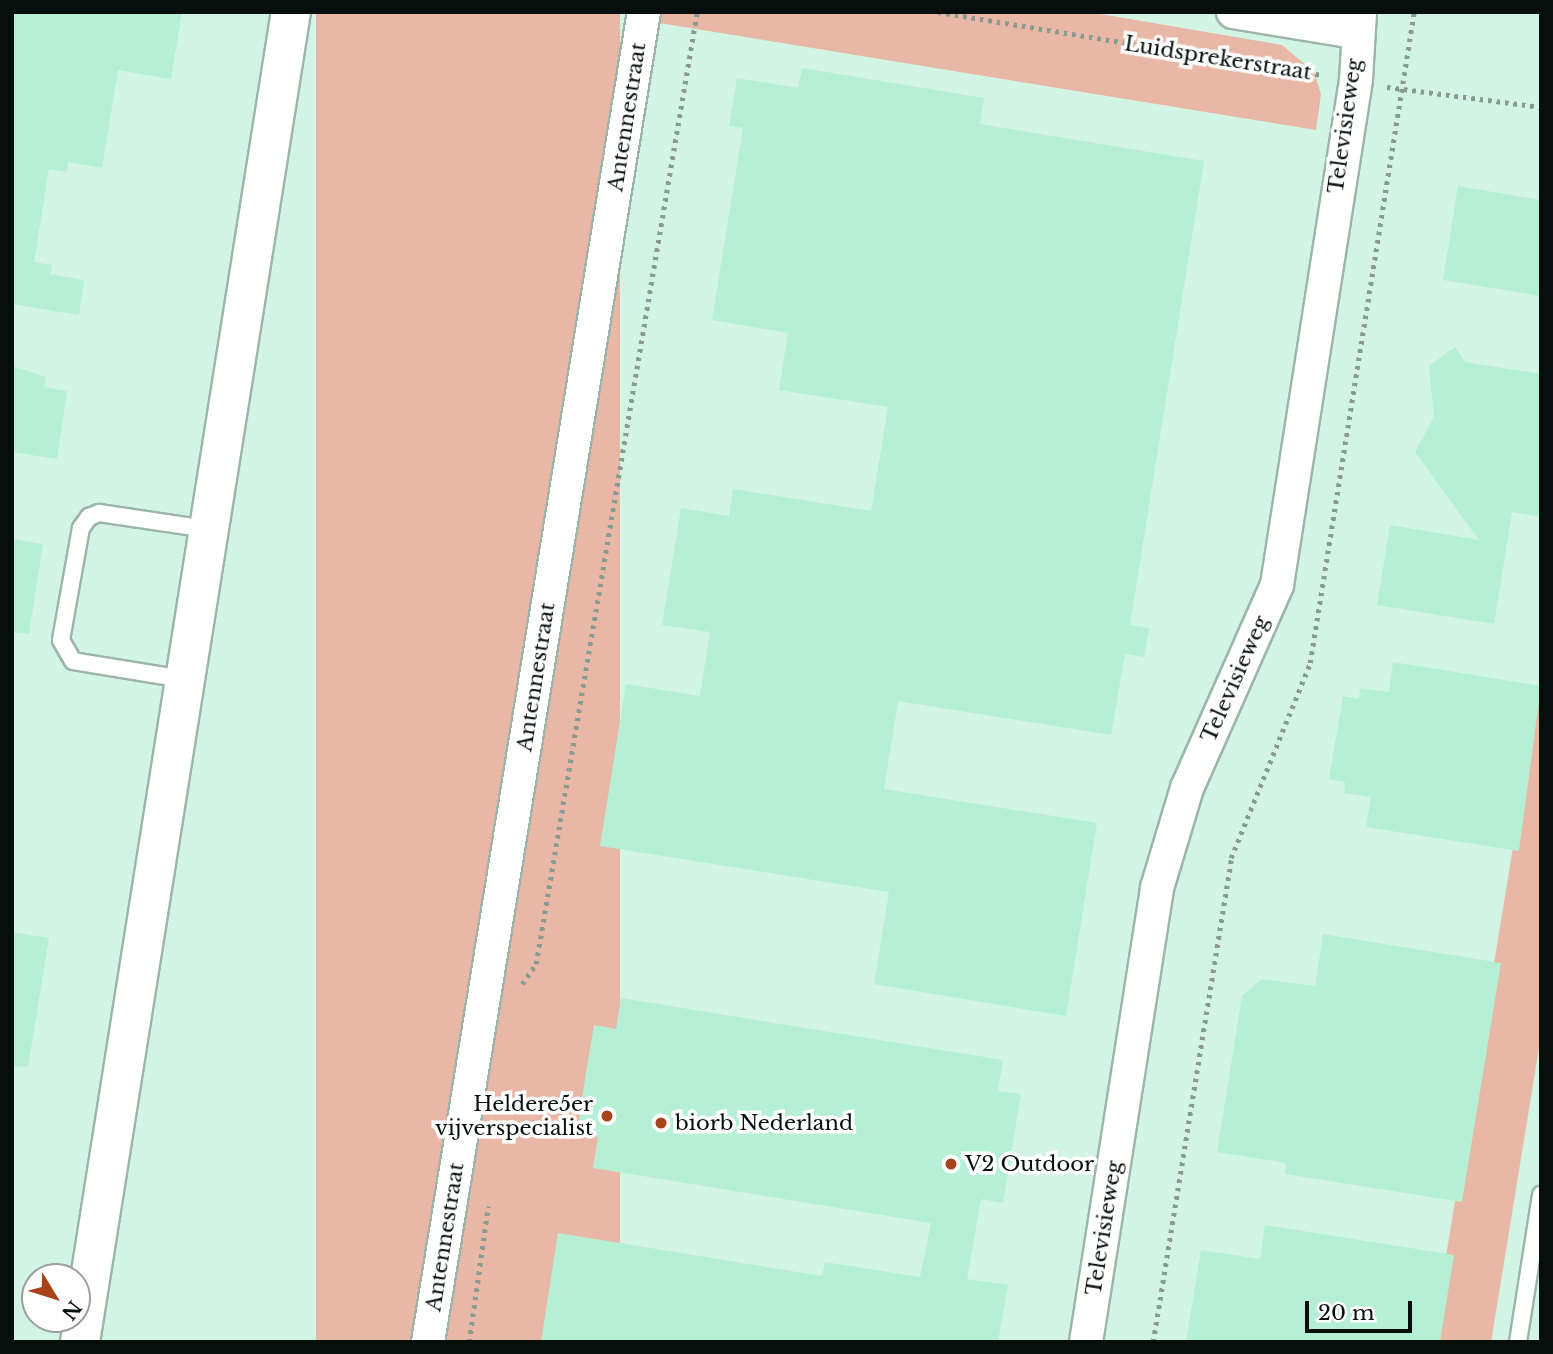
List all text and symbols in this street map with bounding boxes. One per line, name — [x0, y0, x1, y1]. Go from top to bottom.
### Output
street label: Luidsprekerstraat — [1123, 31, 1313, 85]
street label: Antennestraat — [603, 41, 651, 193]
street label: Televisieweg — [1323, 57, 1367, 195]
street label: Antennestraat — [512, 601, 560, 753]
street label: Televisieweg — [1196, 612, 1274, 746]
place label: Heldere5er vijverspecialist — [435, 1091, 593, 1141]
marker: Heldere5er vijverspecialist — [599, 1108, 615, 1124]
place label: biorb Nederland — [675, 1110, 853, 1136]
marker: biorb Nederland — [653, 1115, 669, 1131]
place label: V2 Outdoor — [965, 1151, 1094, 1177]
marker: V2 Outdoor — [943, 1156, 959, 1172]
street label: Televisieweg — [1081, 1159, 1127, 1297]
street label: Antennestraat — [421, 1161, 469, 1313]
north arrow — [21, 1263, 91, 1333]
scale bar — [1308, 1288, 1415, 1332]
text: N — [57, 1296, 86, 1324]
text: 20 m — [1318, 1300, 1375, 1326]

